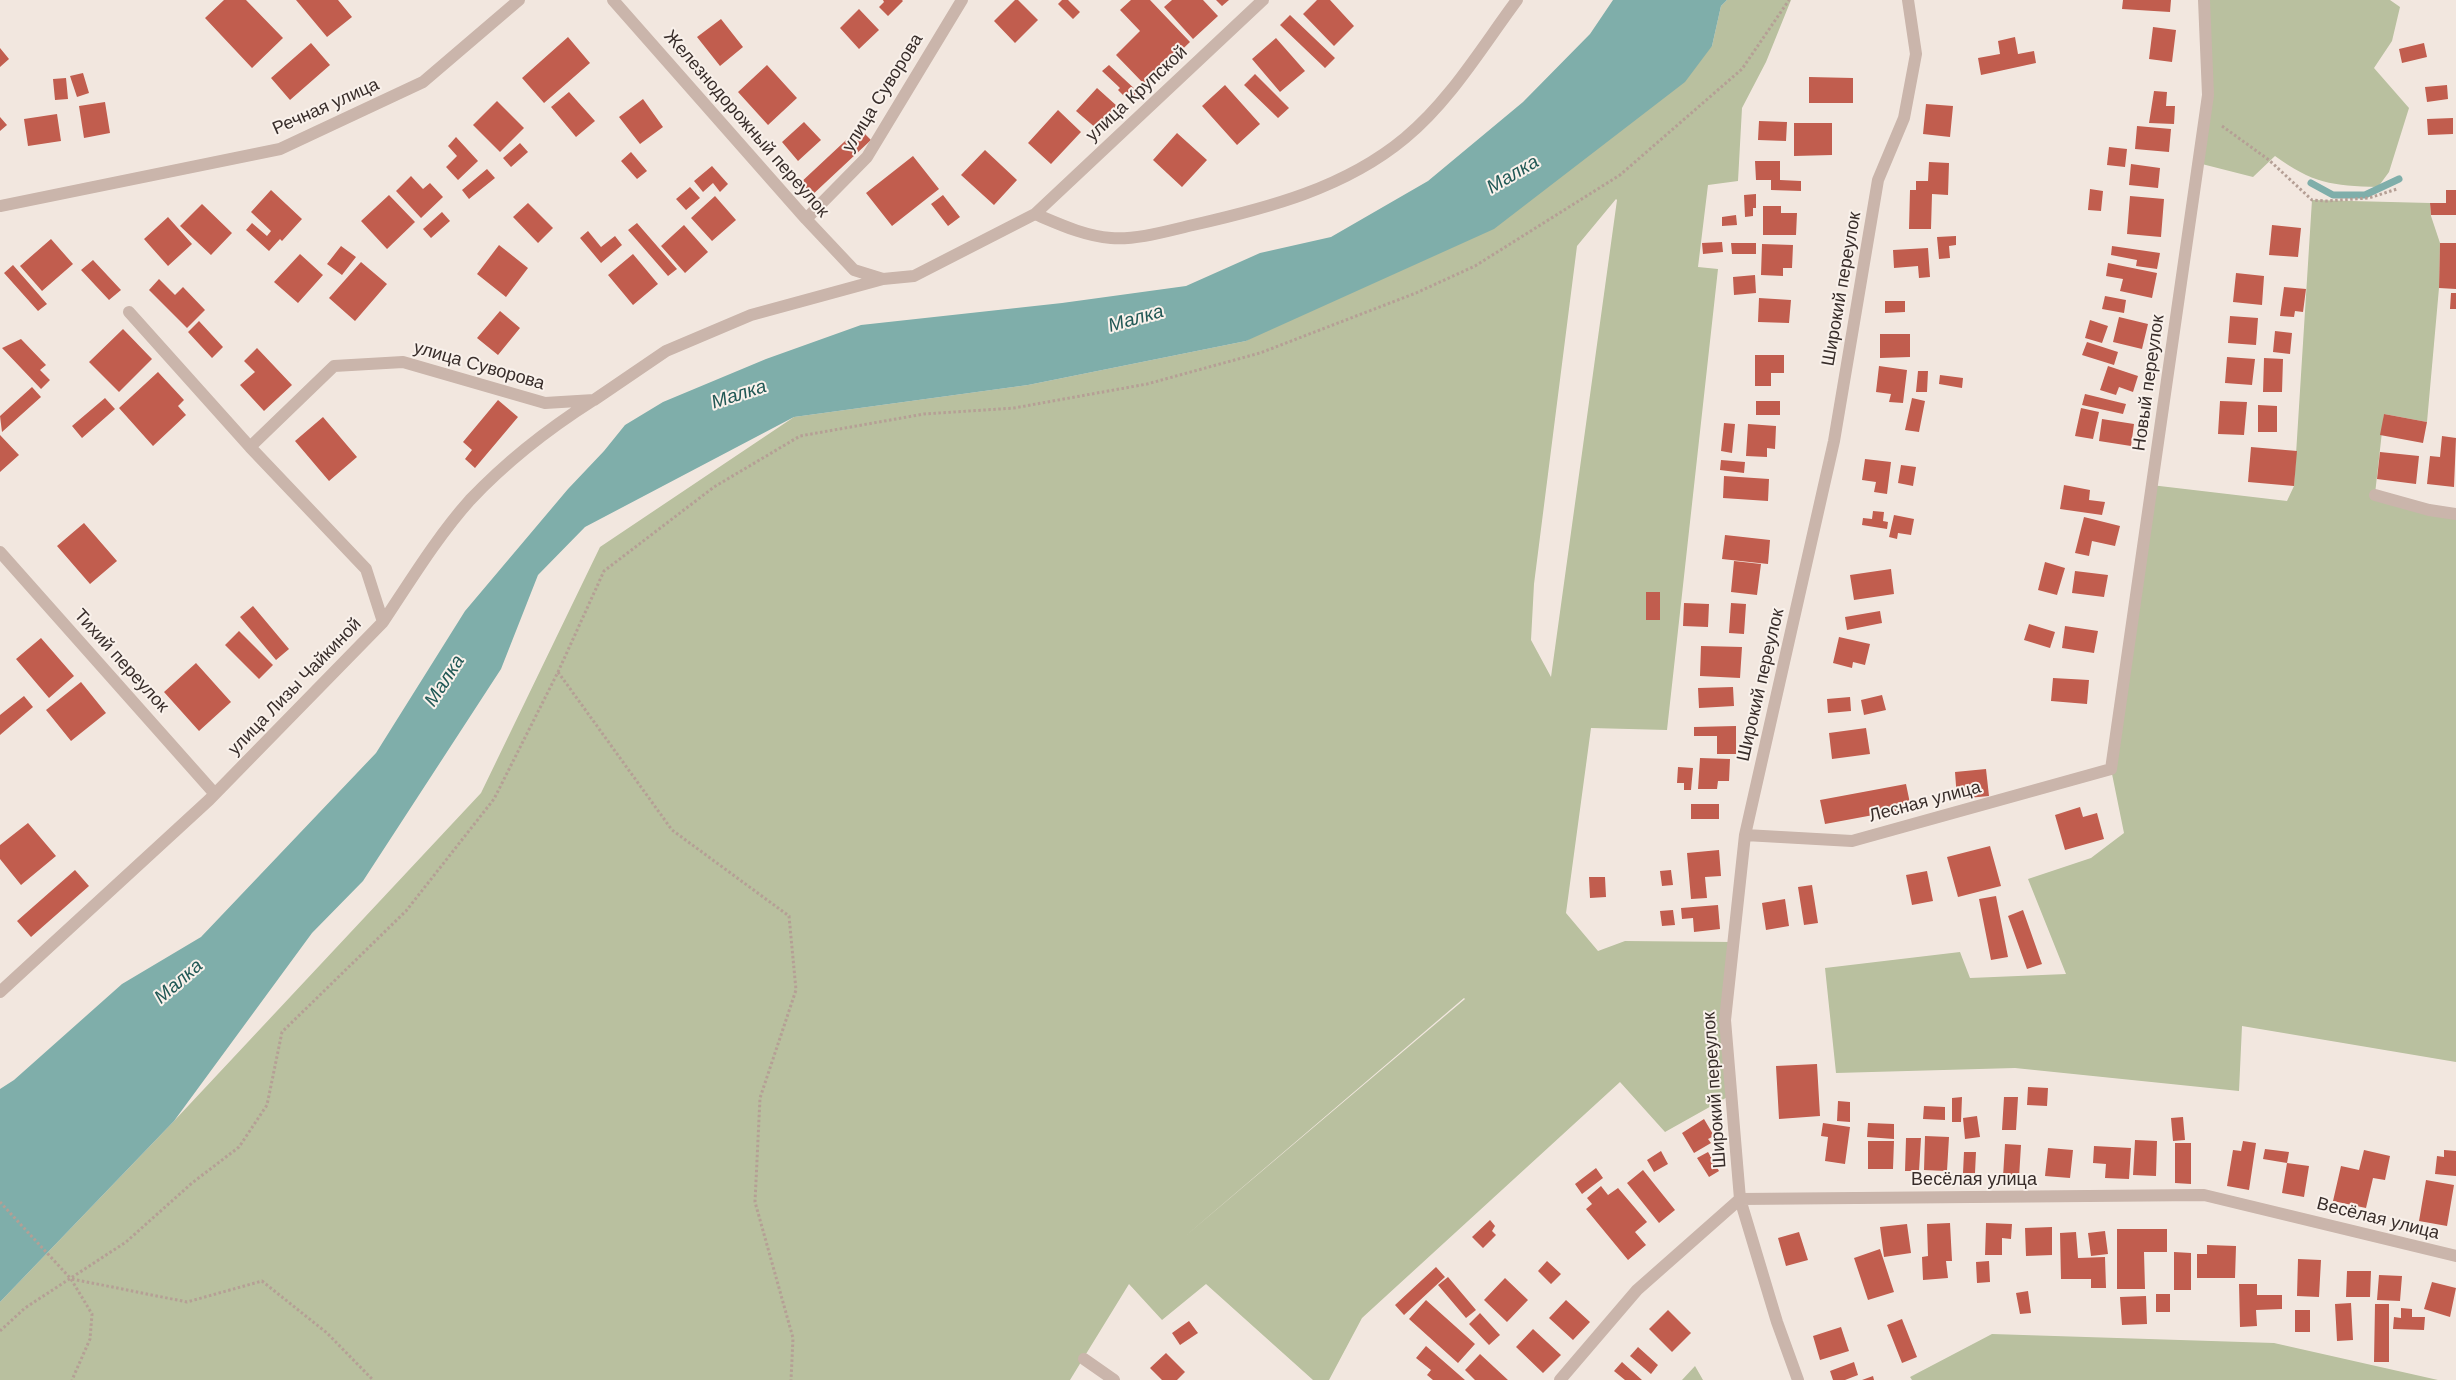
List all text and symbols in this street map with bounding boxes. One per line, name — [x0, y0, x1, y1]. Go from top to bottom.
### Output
street label: Железнодорожный переулок — [659, 26, 833, 222]
street label: улица Суворова — [838, 30, 928, 156]
street label: улица Крупской — [1082, 42, 1192, 146]
street label: Речная улица — [269, 74, 383, 140]
water label: Малка — [1483, 151, 1543, 199]
street label: Широкий переулок — [1818, 210, 1866, 368]
water label: Малка — [1106, 300, 1166, 338]
street label: Новый переулок — [2129, 313, 2169, 453]
street label: улица Суворова — [411, 337, 547, 395]
water label: Малка — [709, 375, 769, 415]
street label: Тихий переулок — [69, 605, 173, 717]
street label: Широкий переулок — [1733, 606, 1789, 764]
street label: улица Лизы Чайкиной — [224, 614, 366, 760]
water label: Малка — [420, 651, 470, 711]
street label: Лесная улица — [1867, 777, 1983, 827]
water label: Малка — [150, 955, 208, 1009]
street label: Широкий переулок — [1699, 1011, 1731, 1169]
street label: Весёлая улица — [1911, 1169, 2037, 1191]
street label: Весёлая улица — [2314, 1193, 2442, 1245]

